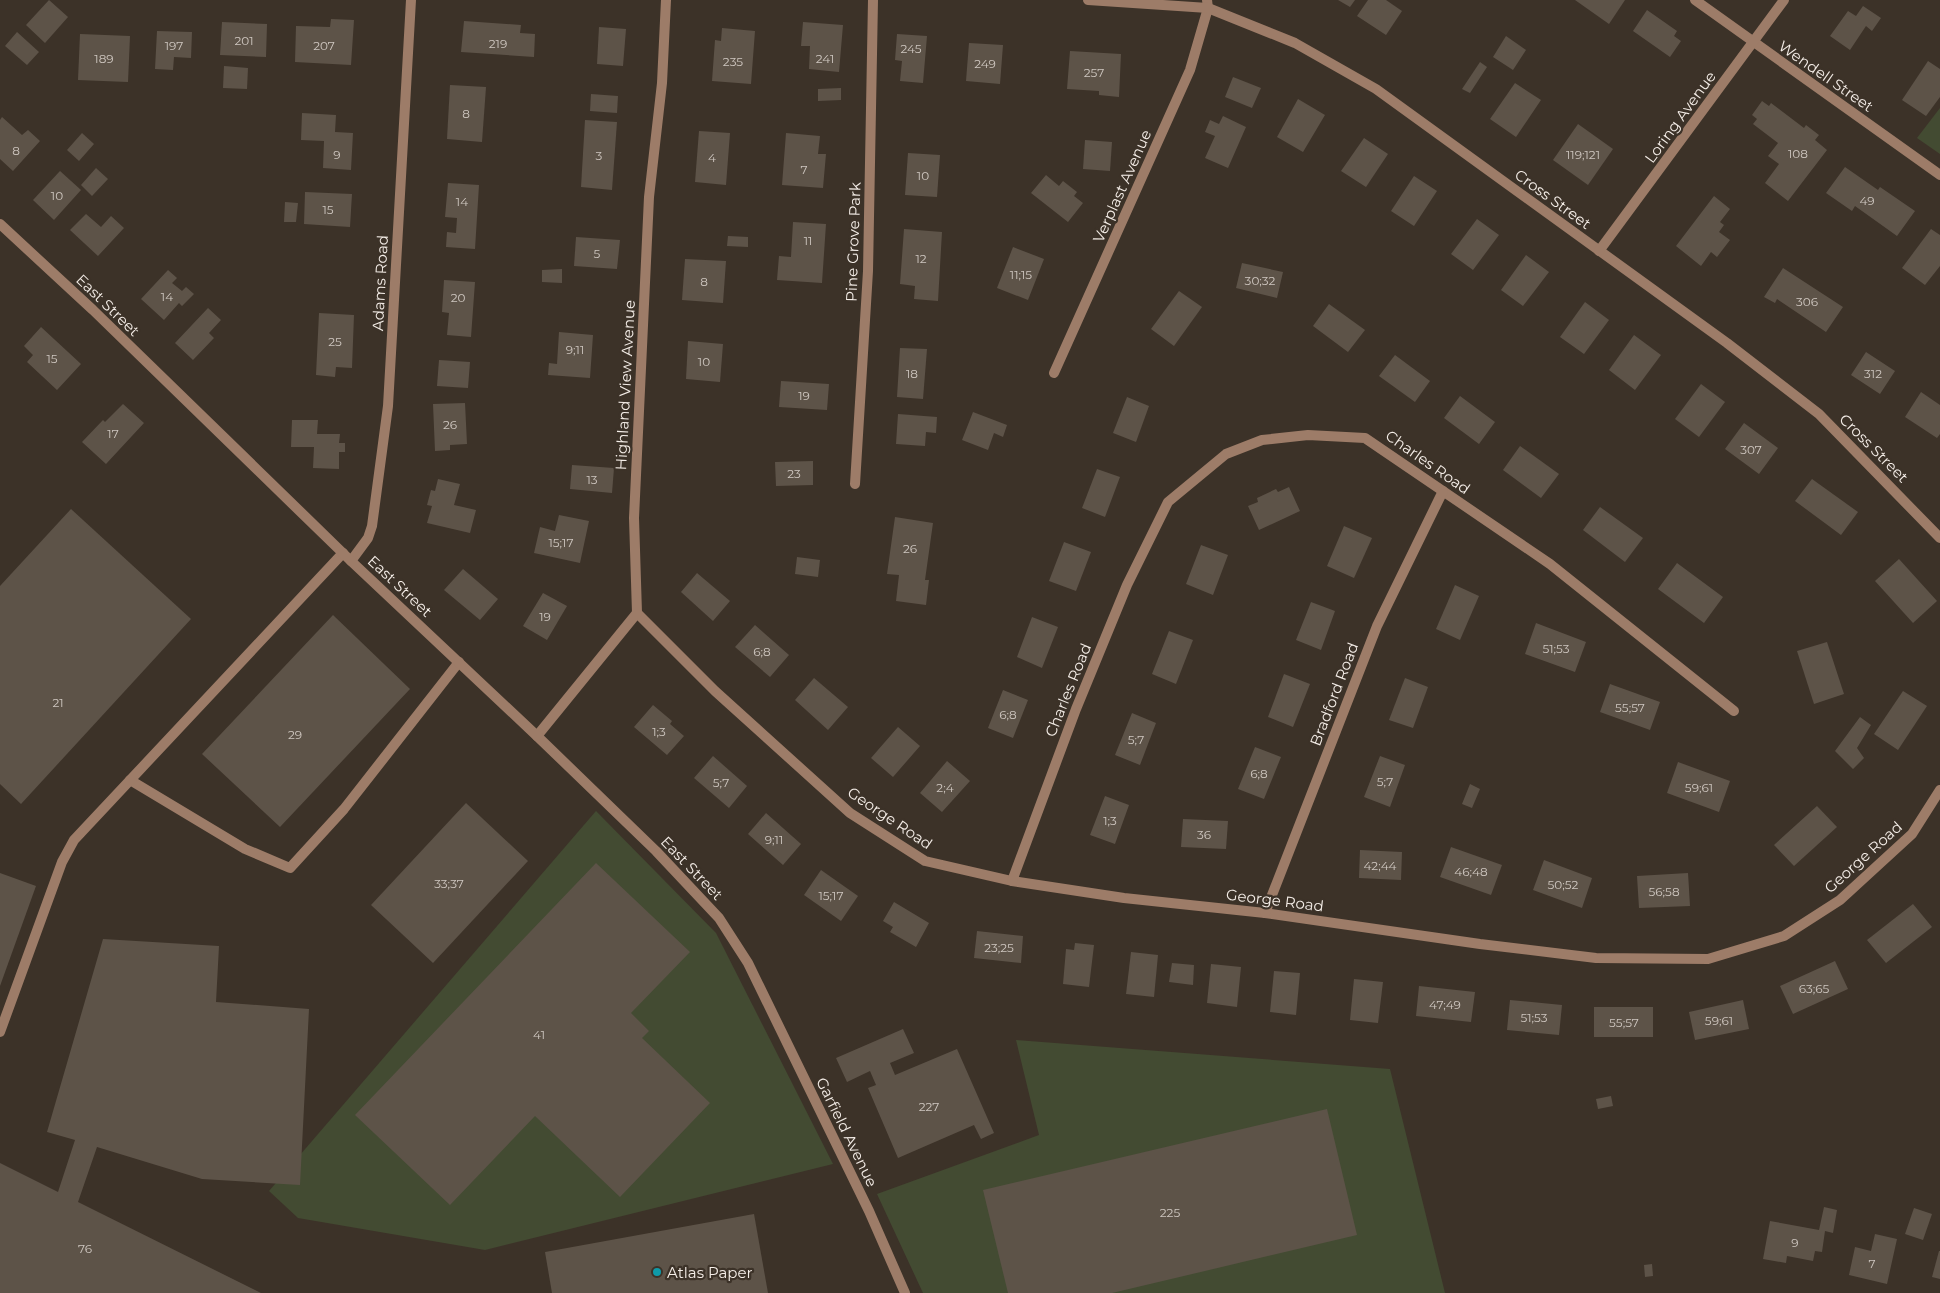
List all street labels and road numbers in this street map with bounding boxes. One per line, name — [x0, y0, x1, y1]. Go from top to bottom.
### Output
street label: Wendell Street — [1775, 36, 1877, 116]
street label: Loring Avenue — [1640, 67, 1720, 167]
street label: Verplast Avenue — [1089, 127, 1155, 245]
street label: Cross Street — [1511, 165, 1595, 233]
street label: Pine Grove Park — [841, 182, 865, 302]
street label: Adams Road — [368, 235, 392, 331]
street label: East Street — [72, 270, 144, 340]
street label: Highland View Avenue — [611, 299, 639, 471]
street label: Cross Street — [1836, 410, 1912, 486]
street label: Charles Road — [1382, 426, 1474, 498]
street label: East Street — [364, 551, 436, 621]
street label: Bradford Road — [1306, 640, 1362, 748]
street label: Charles Road — [1041, 641, 1095, 739]
street label: George Road — [844, 783, 936, 853]
street label: George Road — [1820, 817, 1906, 897]
street label: East Street — [657, 832, 727, 904]
street label: George Road — [1225, 885, 1325, 915]
street label: Garfield Avenue — [812, 1074, 882, 1190]

